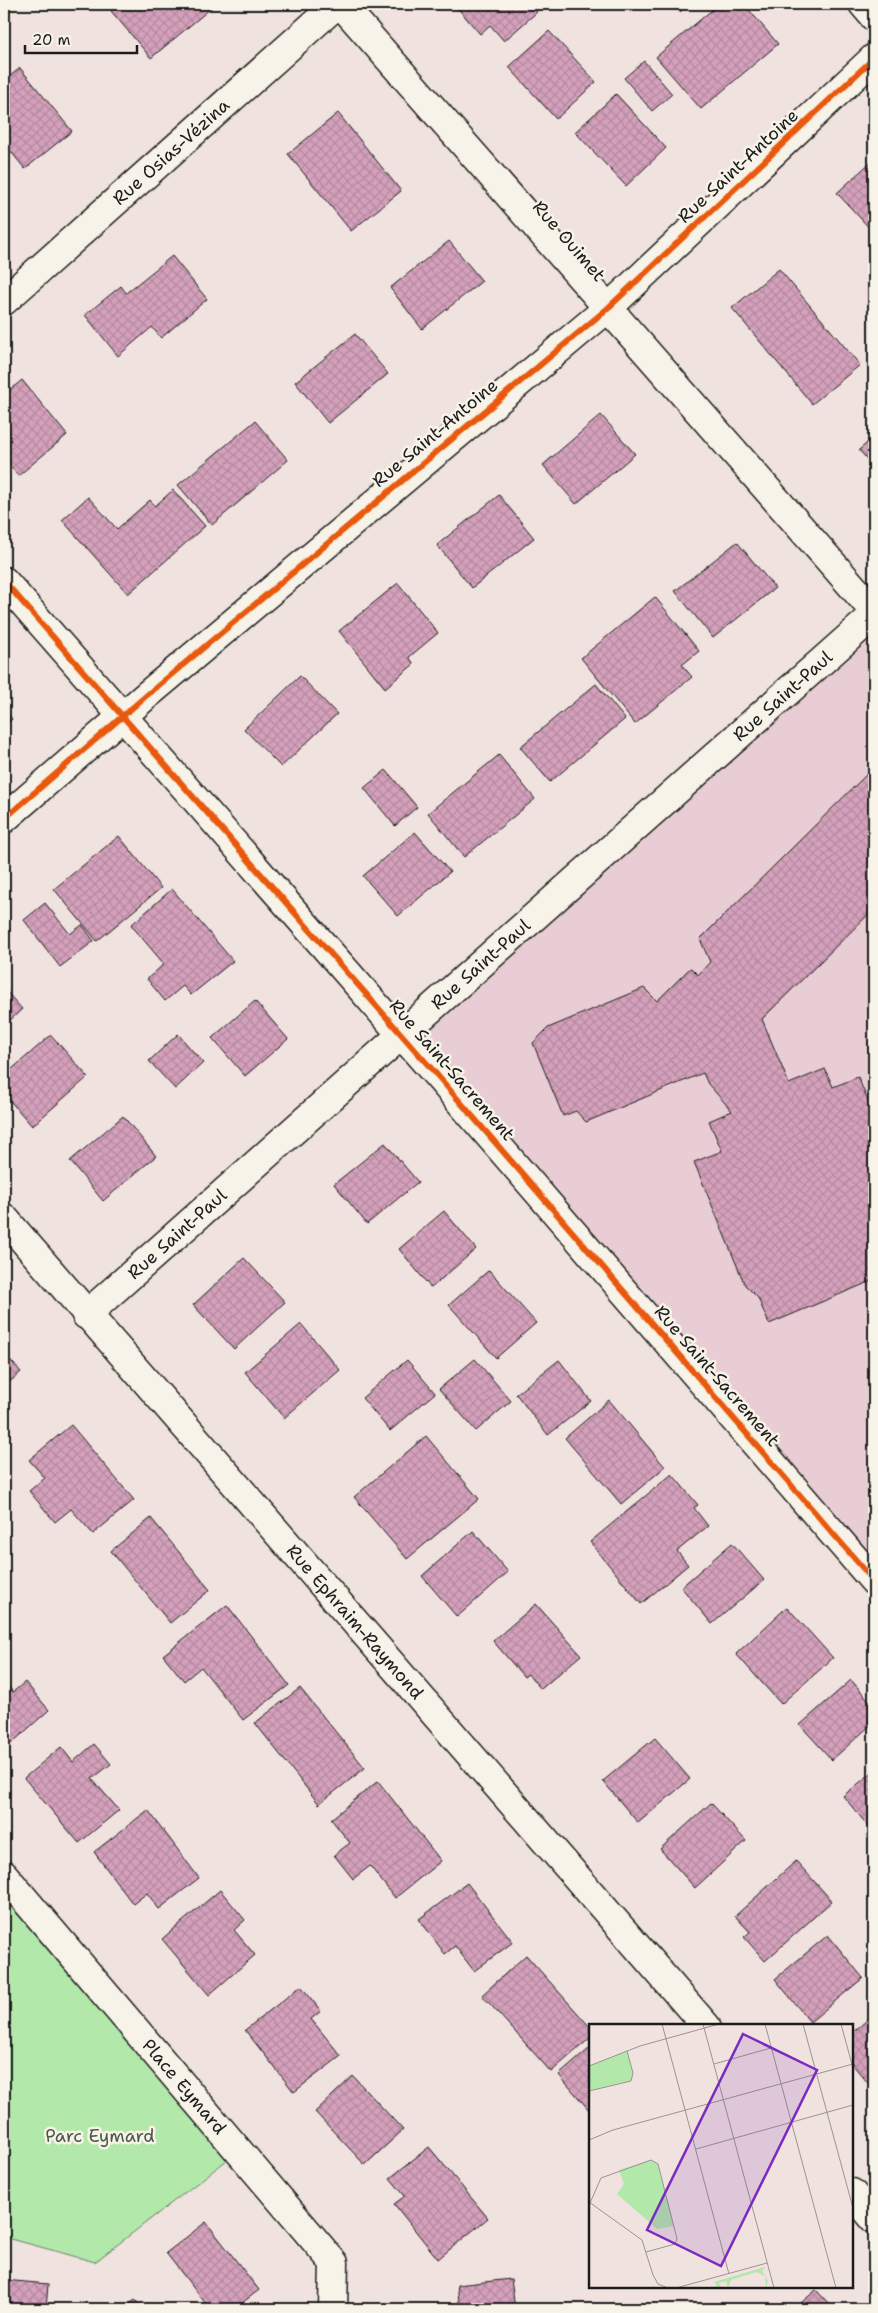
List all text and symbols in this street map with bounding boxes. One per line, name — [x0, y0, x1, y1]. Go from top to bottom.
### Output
scale bar — [25, 22, 138, 54]
text: 20 m — [32, 30, 71, 50]
street label: Rue Osias-Vézina — [108, 93, 235, 210]
street label: Rue Saint-Antoine — [672, 104, 804, 228]
street label: Rue Ouimet — [527, 195, 611, 287]
street label: Rue Saint-Antoine — [367, 373, 503, 493]
street label: Rue Saint-Paul — [728, 645, 838, 747]
street label: Rue Saint-Paul — [426, 913, 536, 1015]
street label: Rue Saint-Sacrement — [384, 994, 520, 1146]
street label: Rue Saint-Paul — [122, 1183, 233, 1285]
street label: Rue Saint-Sacrement — [649, 1300, 785, 1452]
street label: Rue Ephraim-Raymond — [281, 1539, 429, 1704]
inset map — [589, 2024, 853, 2288]
street label: Place Eymard — [137, 2034, 232, 2140]
park label: Parc Eymard — [45, 2124, 155, 2148]

